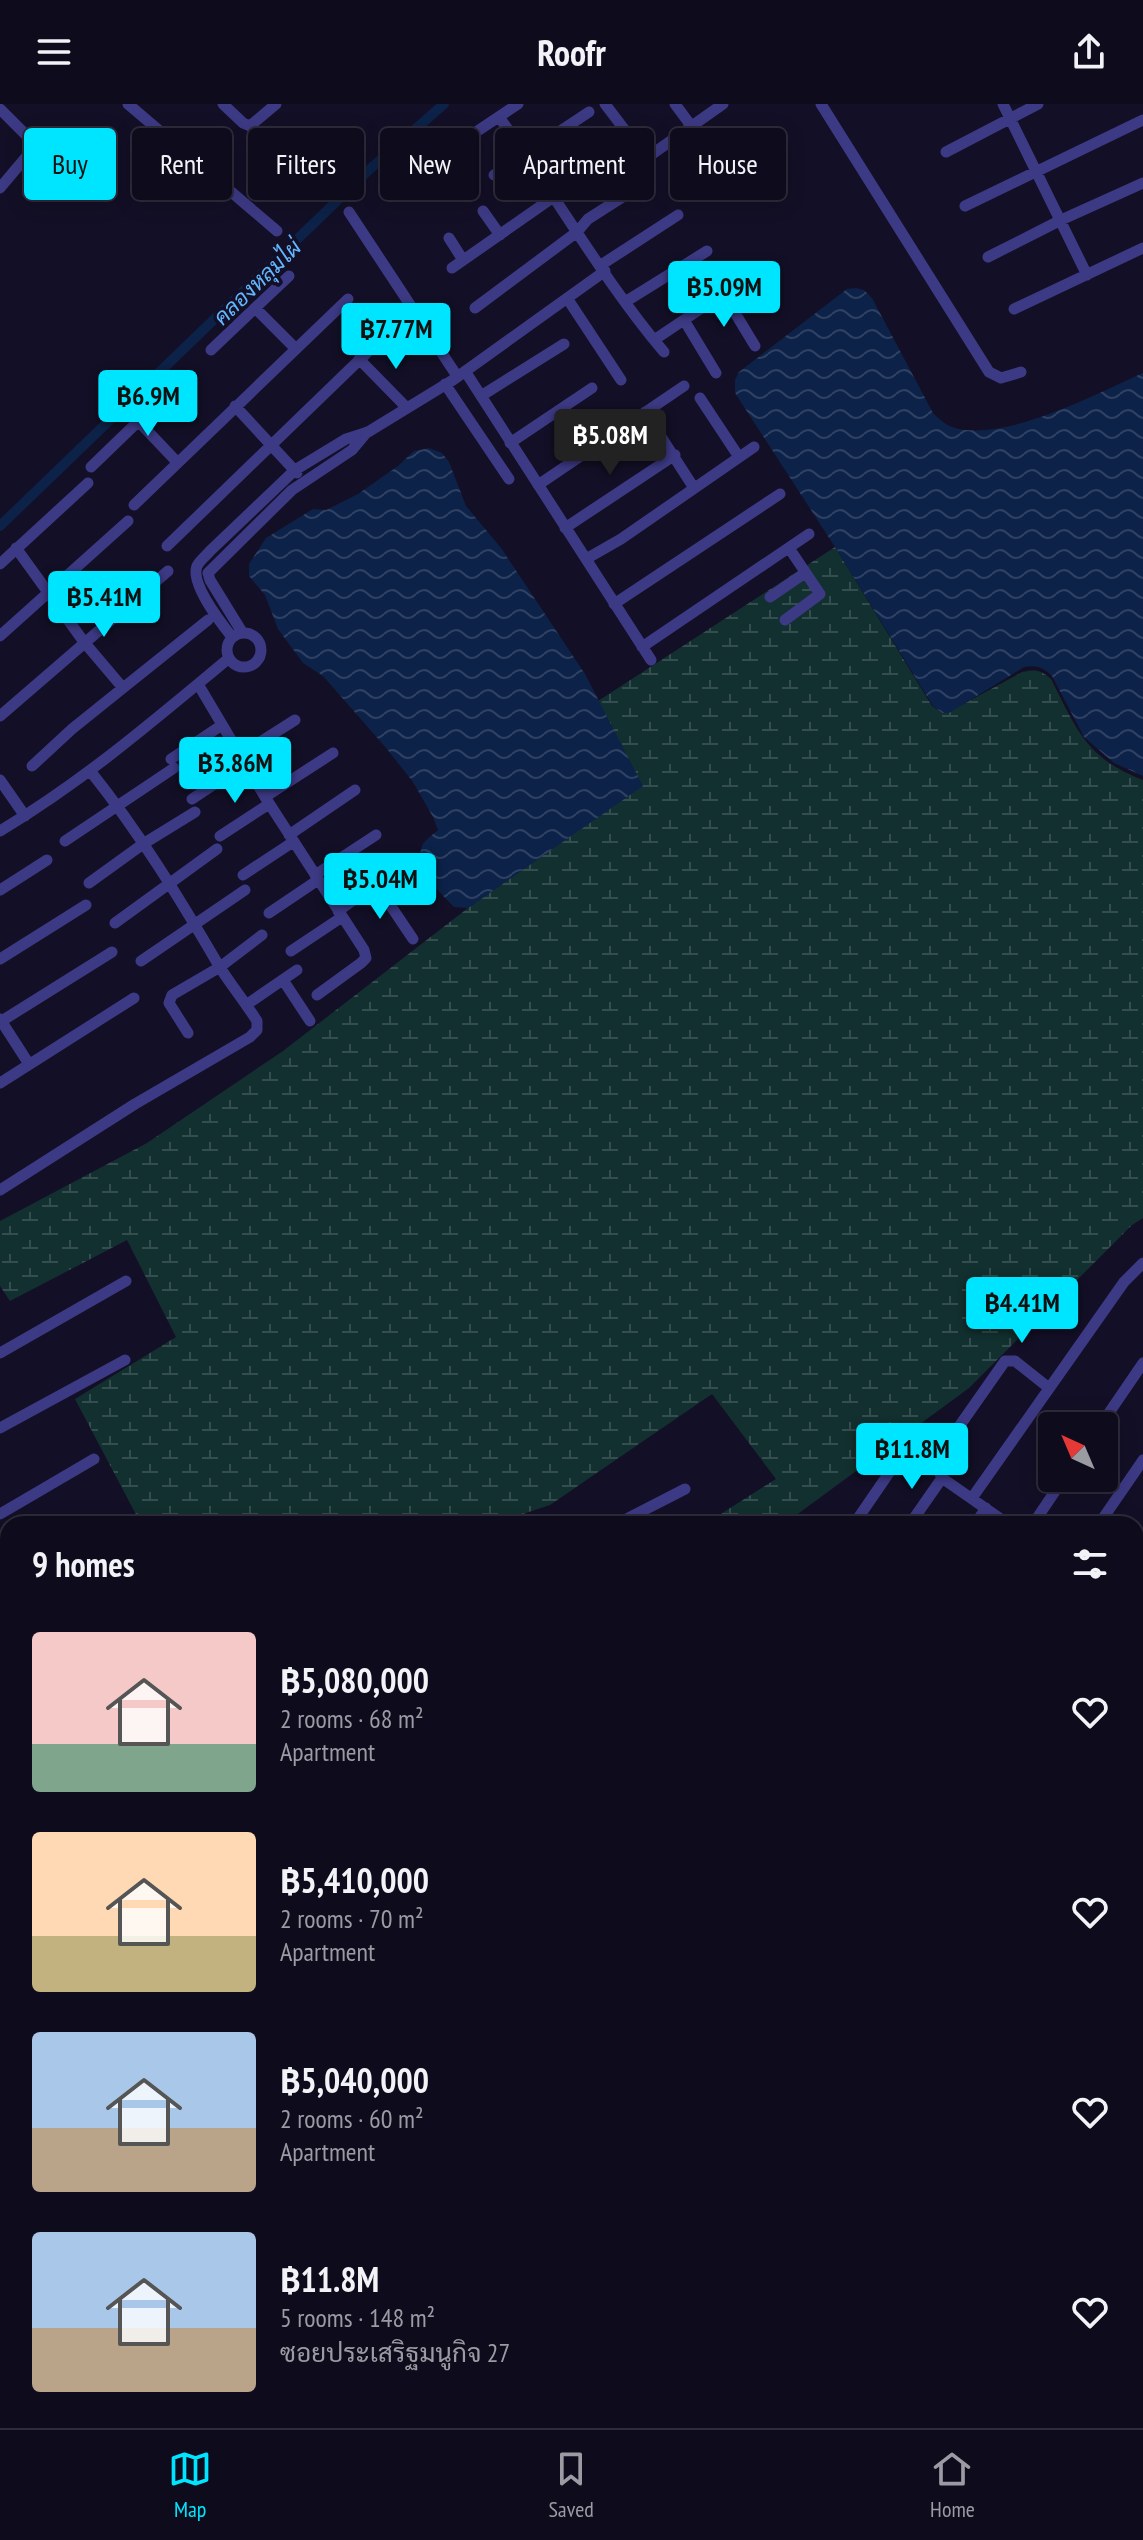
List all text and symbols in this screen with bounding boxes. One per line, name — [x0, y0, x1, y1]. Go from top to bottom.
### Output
text: Roofr — [537, 29, 606, 76]
icon: menu — [32, 30, 76, 74]
icon: share — [1067, 30, 1111, 74]
chip: Buy — [24, 128, 116, 200]
chip: Rent — [132, 128, 232, 200]
chip: Filters — [248, 128, 364, 200]
chip: New — [380, 128, 479, 200]
chip: Apartment — [495, 128, 654, 200]
chip: House — [670, 128, 786, 200]
water label: คลองหลุมไผ่ — [207, 232, 309, 332]
pin: ฿5.09M — [659, 261, 789, 329]
text: ฿5.09M — [686, 270, 762, 303]
pin: ฿7.77M — [331, 303, 461, 371]
text: ฿7.77M — [359, 312, 433, 345]
pin: ฿6.9M — [92, 370, 204, 438]
text: ฿6.9M — [116, 379, 180, 412]
pin: ฿5.08M — [545, 409, 675, 477]
text: ฿5.08M — [572, 418, 648, 451]
pin: ฿5.41M — [39, 571, 169, 639]
text: ฿5.41M — [66, 580, 142, 613]
pin: ฿3.86M — [170, 737, 300, 805]
text: ฿3.86M — [197, 746, 273, 779]
pin: ฿5.04M — [315, 853, 445, 921]
text: ฿5.04M — [342, 862, 418, 895]
pin: ฿4.41M — [957, 1277, 1087, 1345]
text: ฿4.41M — [984, 1286, 1060, 1319]
north arrow — [1038, 1412, 1118, 1492]
map controls — [1038, 1412, 1118, 1492]
pin: ฿11.8M — [847, 1423, 977, 1491]
text: ฿11.8M — [874, 1432, 950, 1465]
text: 9 homes — [32, 1542, 135, 1586]
icon: filters — [1068, 1542, 1112, 1586]
text: ฿5,080,000 — [280, 1658, 429, 1702]
icon: home — [96, 1664, 192, 1760]
icon: heart — [1068, 1690, 1112, 1734]
text: 2 rooms · 68 m² — [280, 1702, 424, 1735]
text: Apartment — [280, 1735, 375, 1768]
text: ฿5,410,000 — [280, 1858, 429, 1902]
icon: home — [96, 1864, 192, 1960]
icon: heart — [1068, 1890, 1112, 1934]
text: 2 rooms · 70 m² — [280, 1902, 424, 1935]
text: Apartment — [280, 1935, 375, 1968]
text: ฿5,040,000 — [280, 2058, 429, 2102]
icon: home — [96, 2064, 192, 2160]
icon: heart — [1068, 2090, 1112, 2134]
text: 2 rooms · 60 m² — [280, 2102, 424, 2135]
text: Apartment — [280, 2135, 375, 2168]
text: ฿11.8M — [280, 2257, 379, 2301]
icon: home — [96, 2264, 192, 2360]
icon: heart — [1068, 2290, 1112, 2334]
text: 5 rooms · 148 m² — [280, 2301, 435, 2334]
text: ซอยประเสริฐมนูกิจ 27 — [280, 2336, 510, 2369]
tab: Map — [168, 2447, 212, 2523]
tab: Saved — [548, 2447, 594, 2523]
tab: Home — [930, 2447, 975, 2523]

